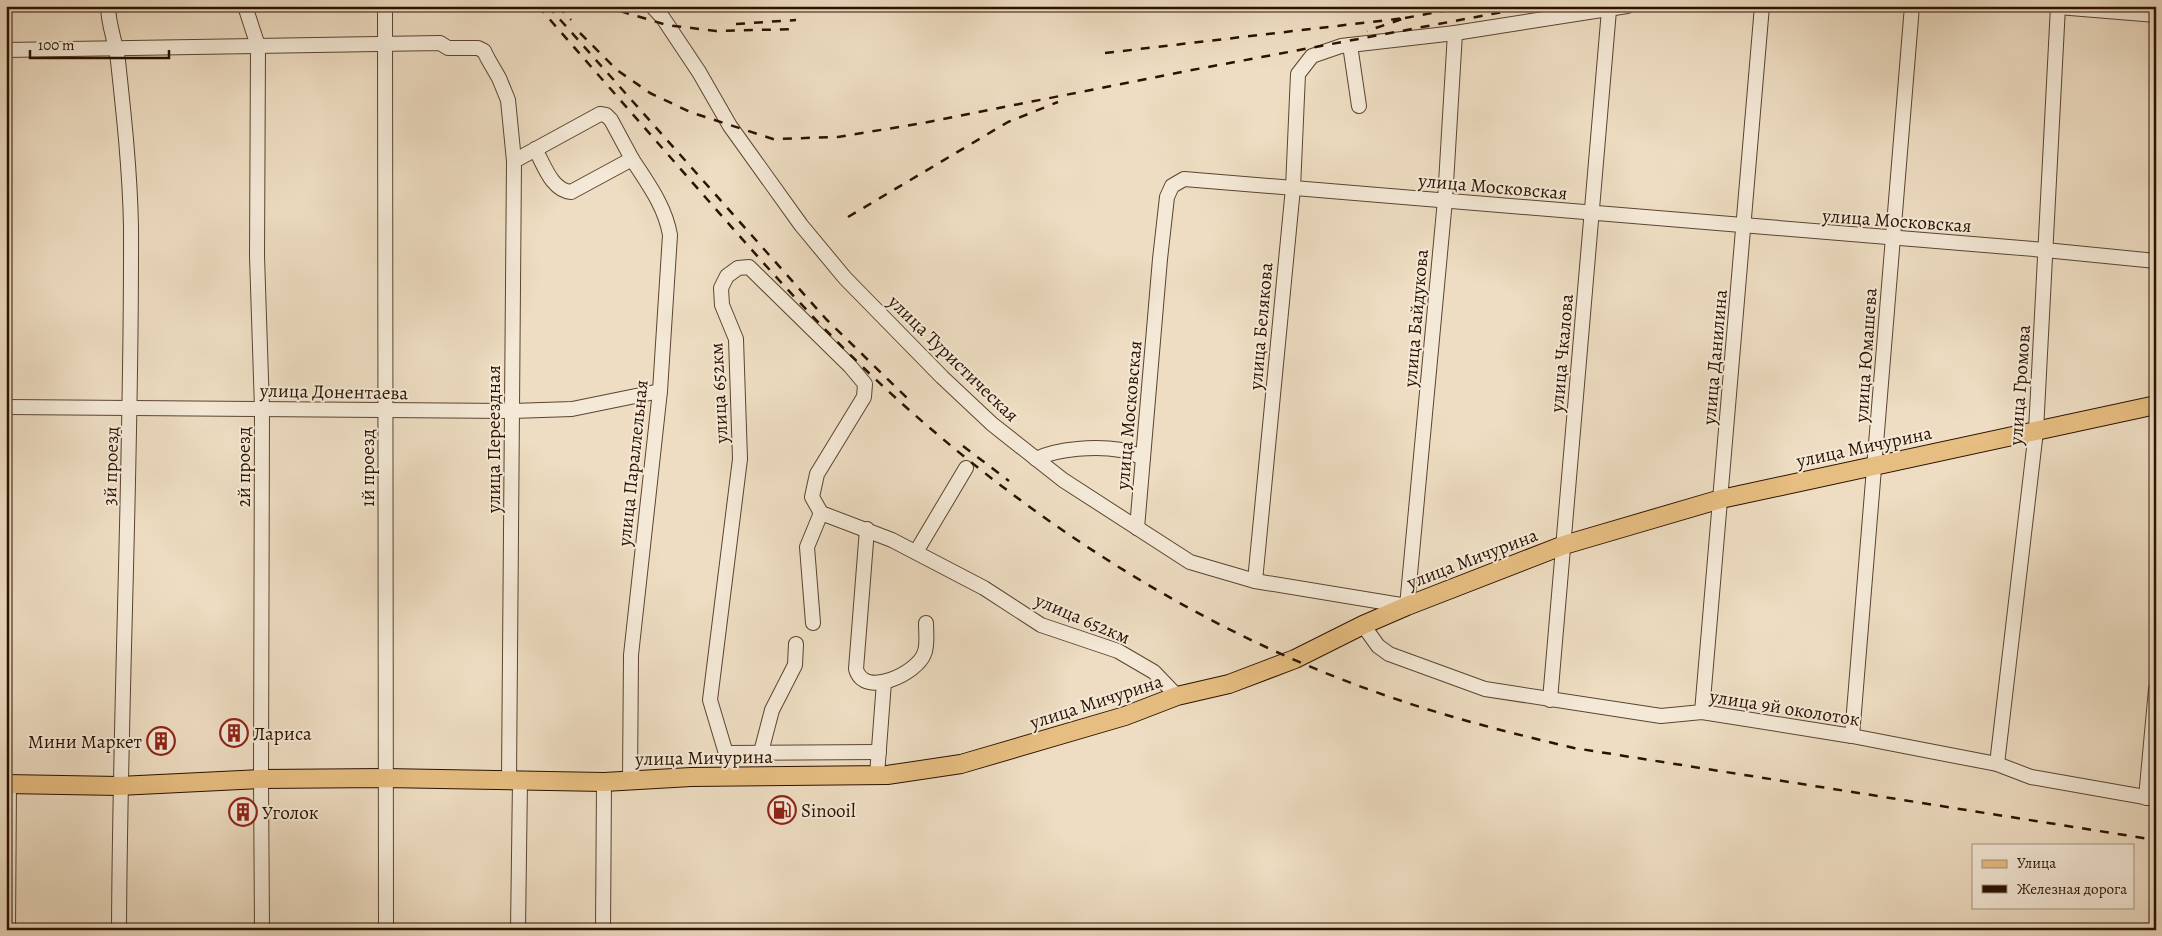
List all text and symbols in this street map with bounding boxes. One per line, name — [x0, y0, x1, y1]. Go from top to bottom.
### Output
scale bar — [30, 28, 169, 60]
text: 100 m — [38, 35, 75, 55]
street label: улица Московская — [1416, 167, 1569, 206]
street label: улица Московская — [1820, 203, 1972, 239]
street label: улица Байдукова — [1397, 248, 1435, 389]
street label: улица Белякова — [1242, 261, 1280, 392]
street label: улица Юмашева — [1848, 287, 1884, 424]
street label: улица Данилина — [1696, 288, 1734, 427]
street label: улица Туристическая — [881, 289, 1024, 428]
street label: улица Чкалова — [1544, 293, 1580, 414]
street label: улица Громова — [2003, 324, 2037, 447]
street label: улица Московская — [1109, 339, 1148, 492]
street label: улица 652км — [703, 342, 735, 445]
street label: улица Переездная — [481, 365, 507, 514]
street label: улица Донентаева — [259, 378, 409, 406]
street label: улица Параллельная — [611, 379, 655, 549]
street label: улица Мичурина — [1793, 420, 1935, 474]
street label: 3й проезд — [97, 426, 125, 506]
street label: 2й проезд — [231, 427, 257, 507]
street label: 1й проезд — [355, 429, 381, 507]
street label: улица Мичурина — [1402, 522, 1542, 596]
street label: улица 652км — [1030, 587, 1134, 651]
street label: улица Мичурина — [1026, 668, 1166, 736]
street label: улица 9й околоток — [1707, 683, 1862, 733]
building icon: Лариса — [219, 718, 249, 748]
place label: Лариса — [253, 721, 312, 747]
building icon: Мини Маркет — [146, 726, 176, 756]
place label: Мини Маркет — [28, 729, 143, 755]
street label: улица Мичурина — [634, 744, 773, 772]
fuel station icon: Sinooil — [767, 795, 797, 825]
building icon: Уголок — [228, 797, 258, 827]
place label: Sinooil — [801, 798, 856, 824]
place label: Уголок — [262, 800, 319, 826]
legend — [1972, 844, 2134, 908]
text: Улица — [2017, 853, 2056, 873]
text: Железная дорога — [2017, 879, 2127, 899]

